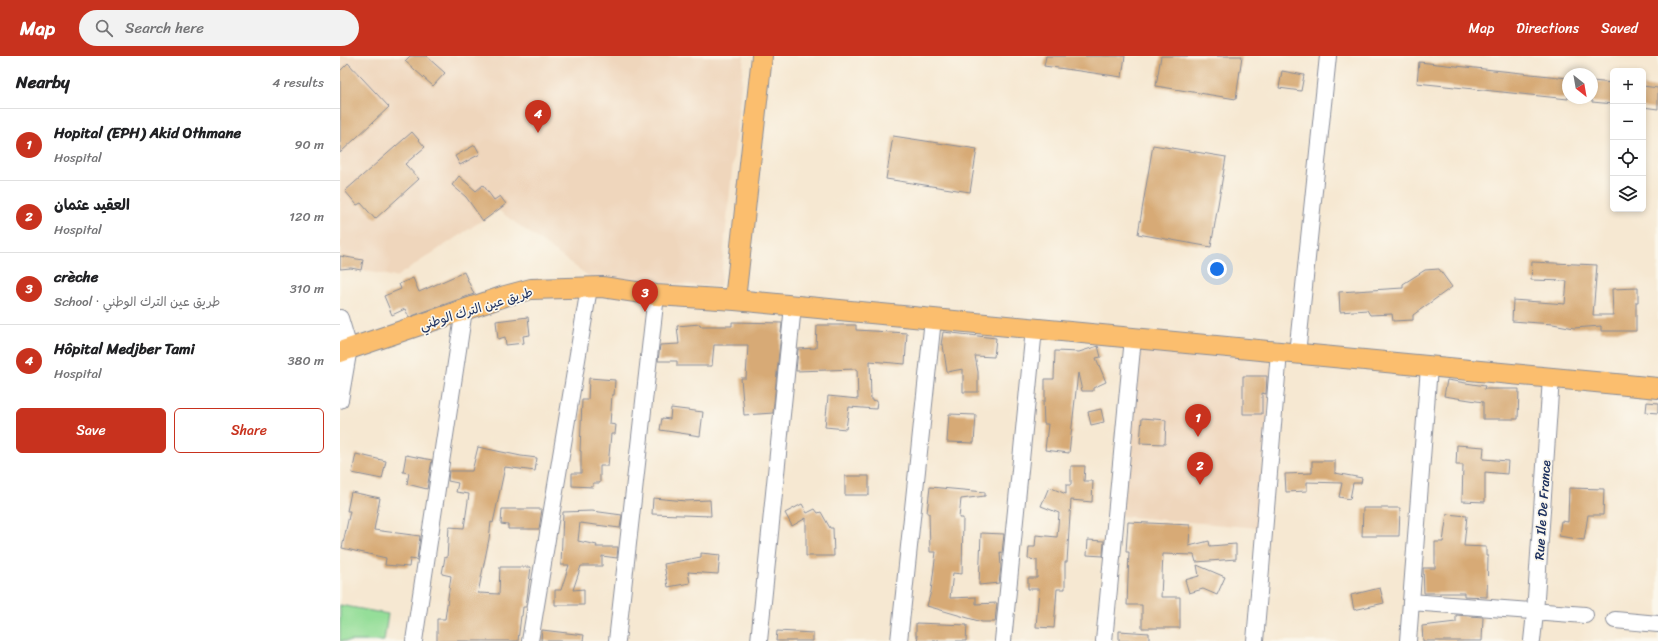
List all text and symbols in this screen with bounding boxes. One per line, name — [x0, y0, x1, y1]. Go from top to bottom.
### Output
search box — [79, 10, 359, 46]
text: Map — [20, 12, 55, 45]
text: Search here — [125, 15, 204, 41]
text: Map — [1468, 16, 1494, 41]
text: Directions — [1516, 16, 1579, 41]
text: Saved — [1601, 16, 1638, 41]
icon: search — [93, 17, 115, 39]
text: Nearby — [16, 67, 70, 97]
north arrow — [1562, 68, 1598, 104]
map controls — [1610, 68, 1646, 212]
button: + — [1610, 68, 1646, 104]
text: 4 results — [272, 71, 324, 94]
pin: 4 — [525, 100, 551, 133]
button: − — [1610, 104, 1646, 140]
text: Hopital (EPH) Akid Othmane — [54, 120, 241, 146]
text: 1 — [26, 133, 32, 156]
text: 90 m — [294, 133, 324, 156]
button: locate — [1610, 140, 1646, 176]
text: Hospital — [54, 146, 102, 169]
button: layers — [1610, 176, 1646, 212]
text: العقيد عثمان — [54, 192, 130, 218]
text: 2 — [25, 205, 33, 228]
text: 120 m — [289, 205, 324, 228]
text: Hospital — [54, 218, 102, 241]
your location — [1207, 259, 1227, 279]
text: crèche — [54, 264, 98, 290]
text: 3 — [25, 277, 33, 300]
text: 310 m — [290, 277, 324, 300]
pin: 3 — [632, 279, 658, 312]
street label: طريق عين الترك الوطني — [417, 280, 536, 337]
text: School · طريق عين الترك الوطني — [54, 290, 220, 313]
text: Hôpital Medjber Tami — [54, 336, 195, 362]
text: 4 — [25, 349, 33, 372]
text: 380 m — [287, 349, 324, 372]
text: Hospital — [54, 362, 102, 385]
pin: 1 — [1185, 404, 1211, 437]
button: Save — [16, 408, 166, 453]
button: Share — [174, 408, 324, 453]
pin: 2 — [1187, 452, 1213, 485]
street label: Rue Ile De France — [1528, 459, 1557, 561]

